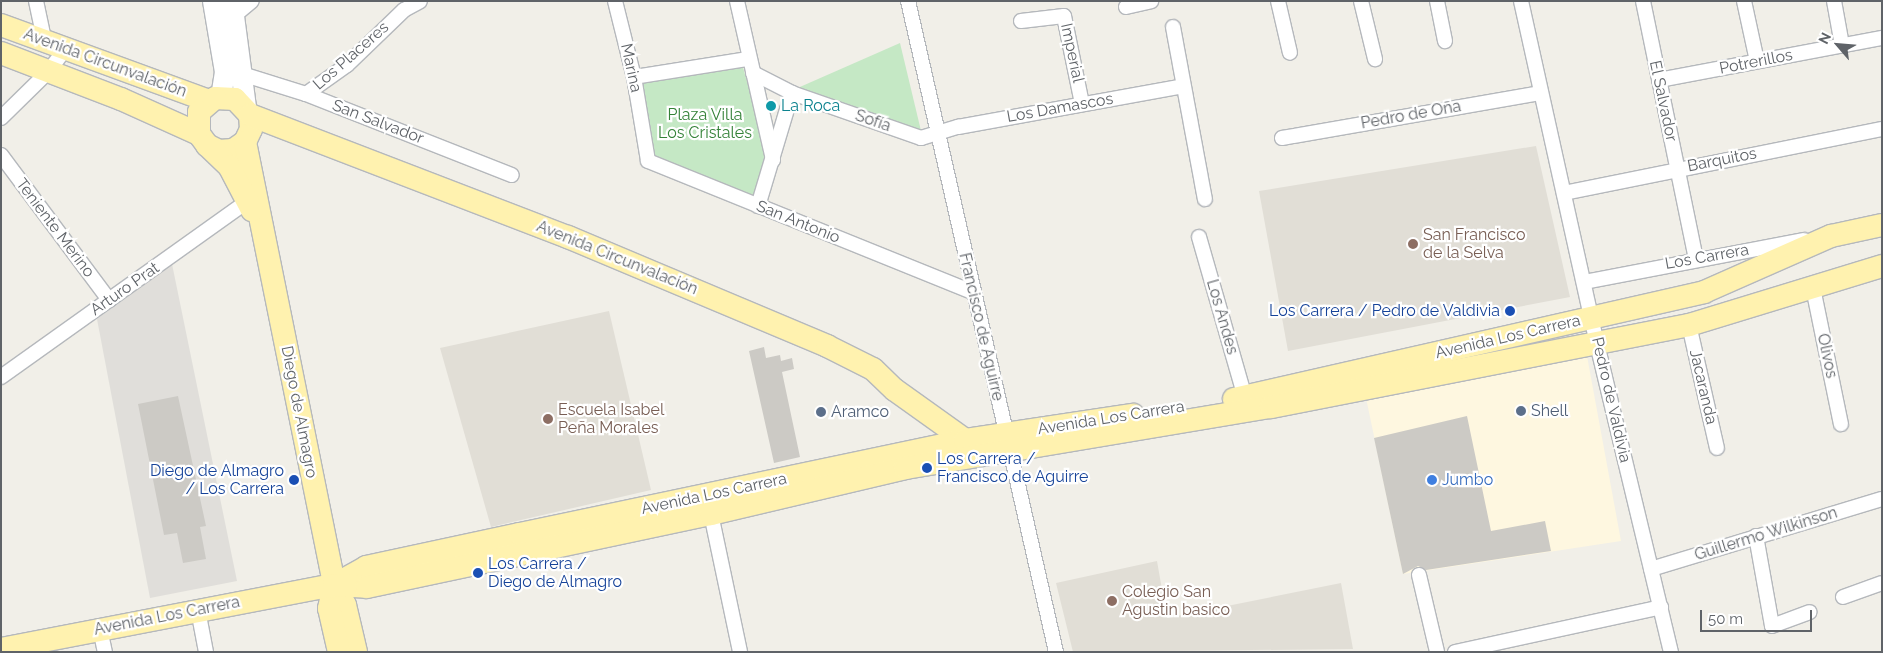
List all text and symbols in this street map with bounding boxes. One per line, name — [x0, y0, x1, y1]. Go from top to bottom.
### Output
street label: Los Placeres — [309, 18, 393, 94]
north arrow — [1813, 20, 1863, 70]
street label: Imperial — [1056, 22, 1088, 84]
street label: Avenida Circunvalación — [21, 25, 189, 101]
text: N — [1815, 30, 1834, 47]
street label: Marina — [616, 42, 646, 94]
street label: Potrerillos — [1718, 45, 1794, 79]
street label: El Salvador — [1645, 59, 1681, 143]
street label: Los Damascos — [1005, 89, 1115, 127]
street label: San Salvador — [330, 96, 426, 148]
place label: La Roca — [781, 96, 840, 116]
street label: Pedro de Oña — [1359, 97, 1463, 133]
marker: La Roca — [765, 100, 777, 112]
park label: Plaza Villa Los Cristales — [658, 105, 752, 143]
street label: Sofía — [853, 106, 893, 136]
street label: Barquitos — [1686, 144, 1758, 176]
street label: Teniente Merino — [12, 175, 98, 281]
street label: San Antonio — [753, 196, 843, 248]
street label: Avenida Circunvalación — [534, 217, 700, 299]
place label: San Francisco de la Selva — [1423, 225, 1526, 263]
marker: San Francisco de la Selva — [1407, 238, 1419, 250]
street label: Los Carrera — [1664, 240, 1750, 274]
street label: Francisco de Aguirre — [955, 251, 1007, 403]
street label: Arturo Prat — [87, 258, 163, 320]
street label: Los Andes — [1202, 277, 1242, 357]
place label: Los Carrera / Pedro de Valdivia — [1269, 301, 1500, 321]
marker: Los Carrera / Pedro de Valdivia — [1504, 305, 1516, 317]
street label: Avenida Los Carrera — [1434, 311, 1582, 363]
street label: Olivos — [1813, 332, 1841, 380]
street label: Pedro de Valdivia — [1587, 335, 1635, 465]
street label: Diego de Almagro — [277, 344, 321, 480]
street label: Jacaranda — [1685, 348, 1721, 426]
street label: Avenida Los Carrera — [1036, 397, 1186, 439]
place label: Escuela Isabel Peña Morales — [558, 400, 664, 438]
place label: Shell — [1531, 401, 1568, 421]
place label: Aramco — [831, 402, 889, 422]
marker: Shell — [1515, 405, 1527, 417]
marker: Aramco — [815, 406, 827, 418]
marker: Escuela Isabel Peña Morales — [542, 413, 554, 425]
place label: Los Carrera / Francisco de Aguirre — [937, 449, 1089, 487]
place label: Diego de Almagro / Los Carrera — [149, 461, 284, 499]
marker: Los Carrera / Francisco de Aguirre — [921, 462, 933, 474]
street label: Avenida Los Carrera — [639, 469, 789, 519]
place label: Jumbo — [1442, 470, 1493, 490]
marker: Diego de Almagro / Los Carrera — [288, 474, 300, 486]
marker: Jumbo — [1426, 474, 1438, 486]
street label: Guillermo Wilkinson — [1692, 503, 1840, 565]
place label: Los Carrera / Diego de Almagro — [488, 554, 623, 592]
marker: Los Carrera / Diego de Almagro — [472, 567, 484, 579]
place label: Colegio San Agustin basico — [1122, 582, 1230, 620]
street label: Avenida Los Carrera — [92, 592, 242, 640]
marker: Colegio San Agustin basico — [1106, 595, 1118, 607]
scale bar — [1703, 600, 1816, 632]
text: 50 m — [1708, 610, 1743, 628]

